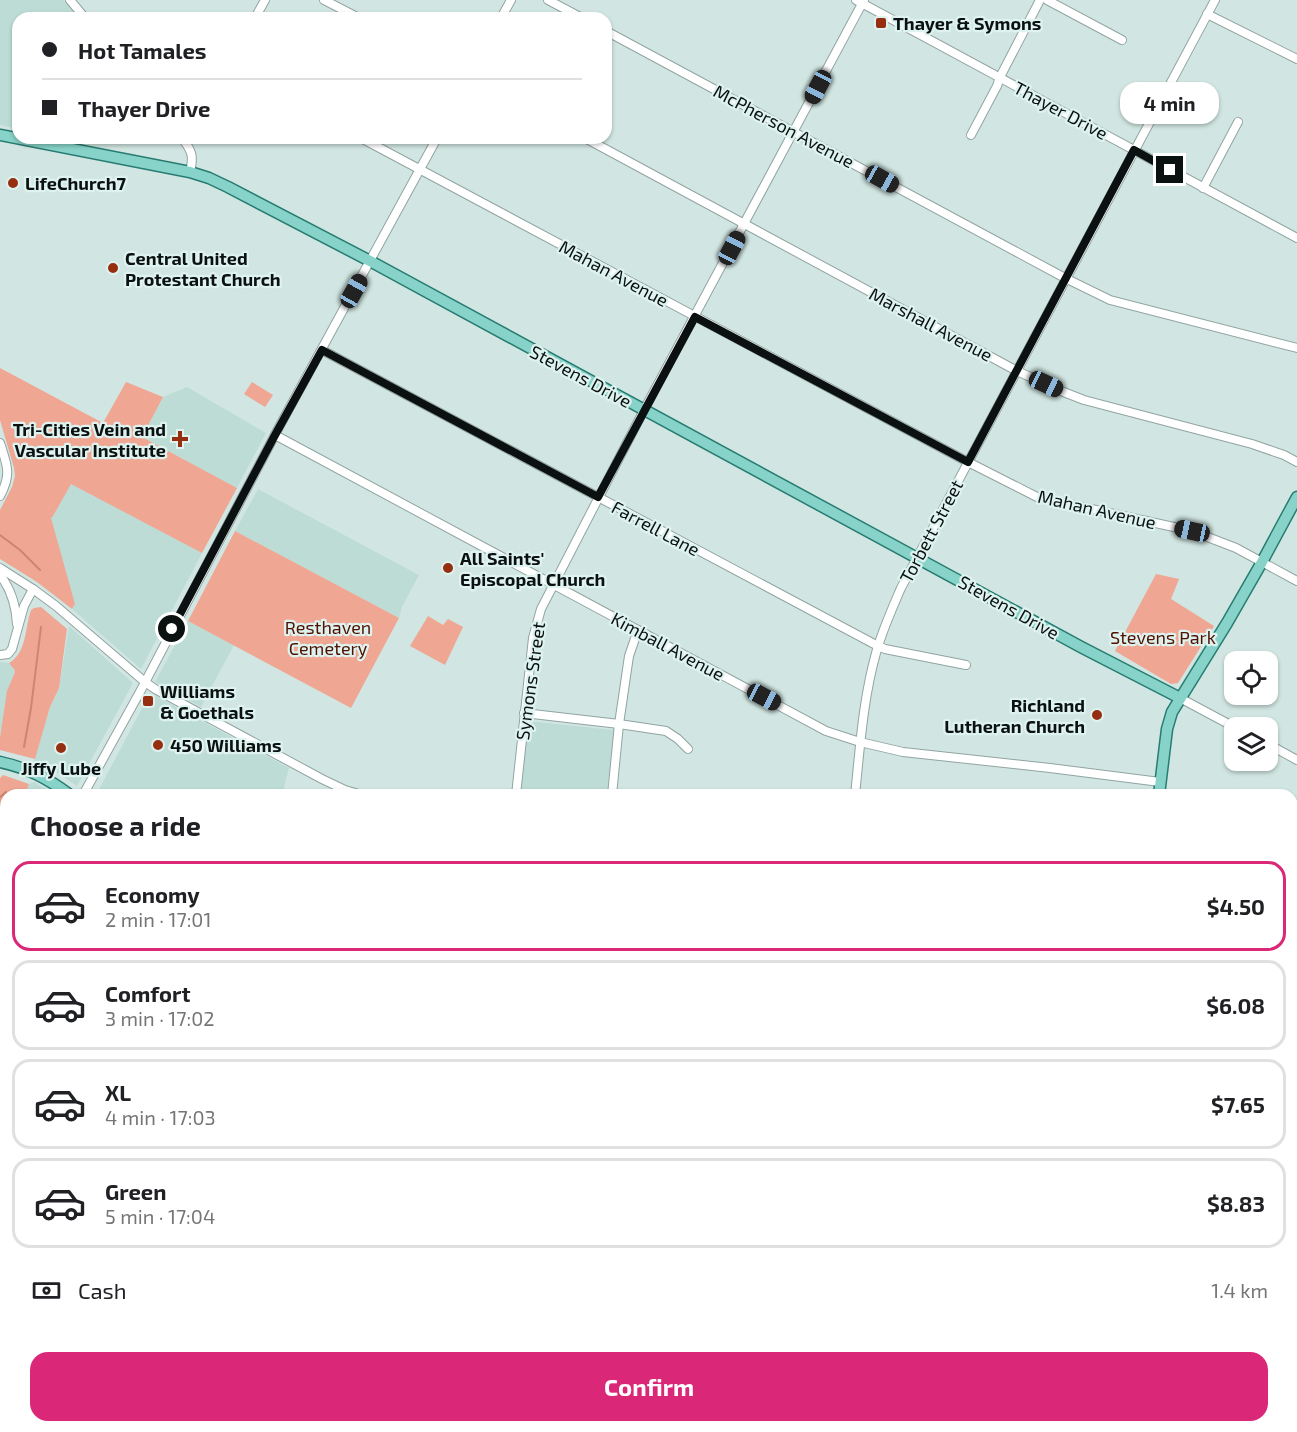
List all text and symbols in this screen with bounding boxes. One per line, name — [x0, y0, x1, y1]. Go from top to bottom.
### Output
place label: Thayer & Symons — [893, 12, 1041, 34]
marker: Thayer & Symons — [874, 16, 888, 30]
text: Hot Tamales — [78, 37, 207, 63]
car — [802, 67, 834, 107]
street label: Thayer Drive — [1010, 76, 1112, 144]
street label: McPherson Avenue — [710, 80, 858, 172]
callout: 4 min — [1120, 83, 1220, 125]
text: 4 min — [1143, 91, 1196, 115]
text: Thayer Drive — [78, 95, 210, 121]
route end — [1156, 156, 1183, 183]
car — [862, 162, 902, 196]
place label: LifeChurch7 — [25, 172, 127, 194]
marker: LifeChurch7 — [6, 176, 20, 190]
car — [716, 228, 748, 268]
street label: Mahan Avenue — [556, 235, 672, 311]
place label: Central United Protestant Church — [125, 247, 281, 290]
marker: Central United Protestant Church — [106, 261, 120, 275]
car — [337, 271, 371, 311]
street label: Marshall Avenue — [866, 282, 996, 366]
street label: Stevens Drive — [526, 340, 636, 412]
car — [1026, 368, 1066, 400]
place label: Tri-Cities Vein and Vascular Institute — [13, 418, 166, 461]
marker: Tri-Cities Vein and Vascular Institute — [171, 430, 189, 448]
street label: Torbett Street — [895, 476, 967, 586]
street label: Mahan Avenue — [1036, 485, 1158, 533]
street label: Farrell Lane — [608, 496, 704, 560]
car — [1173, 518, 1211, 544]
place label: All Saints' Episcopal Church — [460, 547, 605, 590]
marker: All Saints' Episcopal Church — [441, 561, 455, 575]
street label: Stevens Drive — [955, 570, 1063, 644]
street label: Kimball Avenue — [608, 607, 728, 685]
route start — [158, 615, 185, 642]
park label: Resthaven Cemetery — [285, 616, 371, 659]
street label: Symons Street — [511, 620, 549, 742]
park label: Stevens Park — [1110, 626, 1216, 648]
map controls — [1224, 651, 1278, 771]
button: locate — [1224, 651, 1278, 705]
place label: Williams & Goethals — [160, 680, 254, 723]
car — [744, 681, 784, 713]
marker: Williams & Goethals — [141, 694, 155, 708]
place label: Richland Lutheran Church — [944, 694, 1085, 737]
marker: Richland Lutheran Church — [1090, 708, 1104, 722]
button: layers — [1224, 717, 1278, 771]
place label: 450 Williams — [170, 734, 282, 756]
marker: 450 Williams — [151, 738, 165, 752]
marker: Jiffy Lube — [54, 741, 68, 755]
place label: Jiffy Lube — [21, 757, 101, 779]
text: Choose a ride — [30, 809, 201, 841]
icon: car — [33, 879, 87, 933]
text: Economy — [105, 881, 200, 907]
text: $4.50 — [1207, 893, 1265, 919]
text: 2 min · 17:01 — [105, 907, 211, 931]
icon: car — [33, 978, 87, 1032]
text: Comfort — [105, 980, 190, 1006]
text: $6.08 — [1206, 992, 1265, 1018]
text: 3 min · 17:02 — [105, 1006, 215, 1030]
icon: car — [33, 1077, 87, 1131]
text: XL — [105, 1079, 131, 1105]
text: $7.65 — [1211, 1091, 1265, 1117]
text: 4 min · 17:03 — [105, 1105, 216, 1129]
icon: car — [33, 1176, 87, 1230]
text: Green — [105, 1178, 167, 1204]
text: $8.83 — [1207, 1190, 1265, 1216]
text: 5 min · 17:04 — [105, 1204, 215, 1228]
icon: cash — [30, 1274, 63, 1307]
text: Cash — [78, 1277, 127, 1303]
text: 1.4 km — [1211, 1278, 1268, 1302]
button: Confirm — [30, 1352, 1268, 1421]

